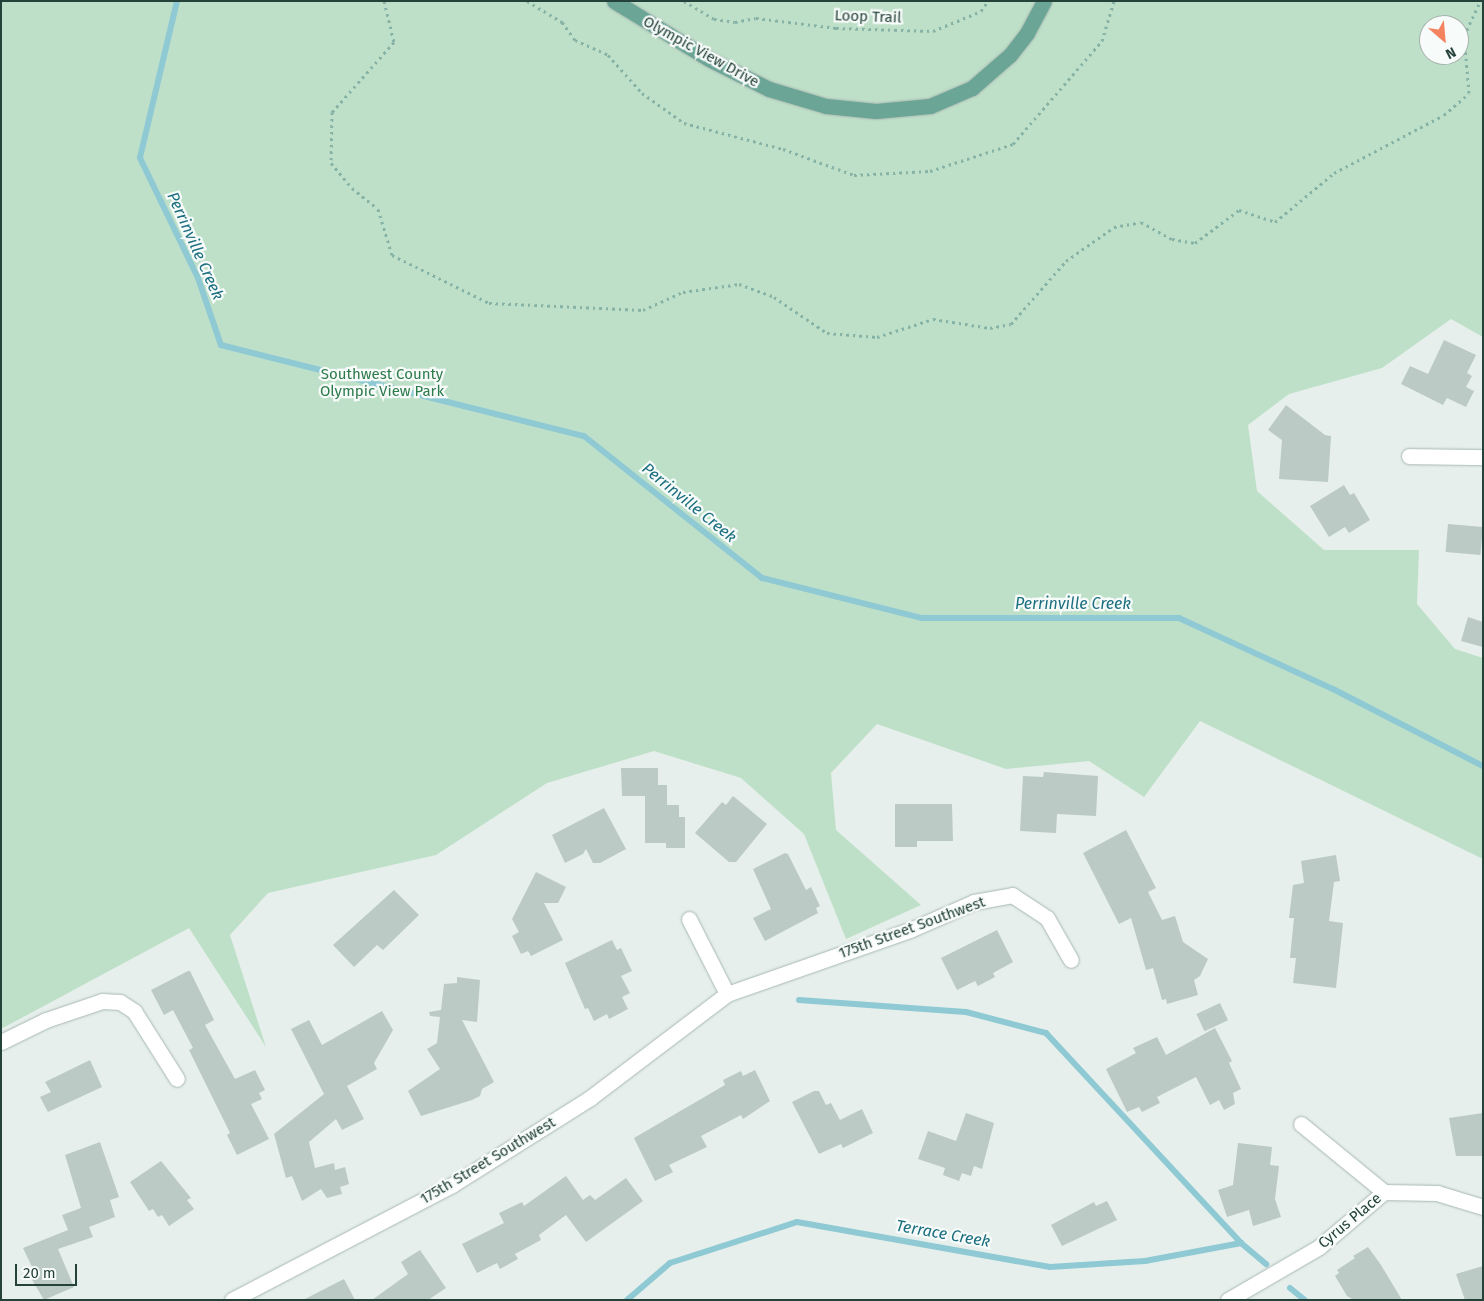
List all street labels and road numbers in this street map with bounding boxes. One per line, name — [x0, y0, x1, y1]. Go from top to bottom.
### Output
street label: Loop Trail — [834, 7, 902, 27]
street label: Olympic View Drive — [640, 13, 762, 91]
street label: 175th Street Southwest — [836, 893, 988, 963]
street label: 175th Street Southwest — [417, 1114, 559, 1208]
street label: Cyrus Place — [1315, 1189, 1385, 1253]

